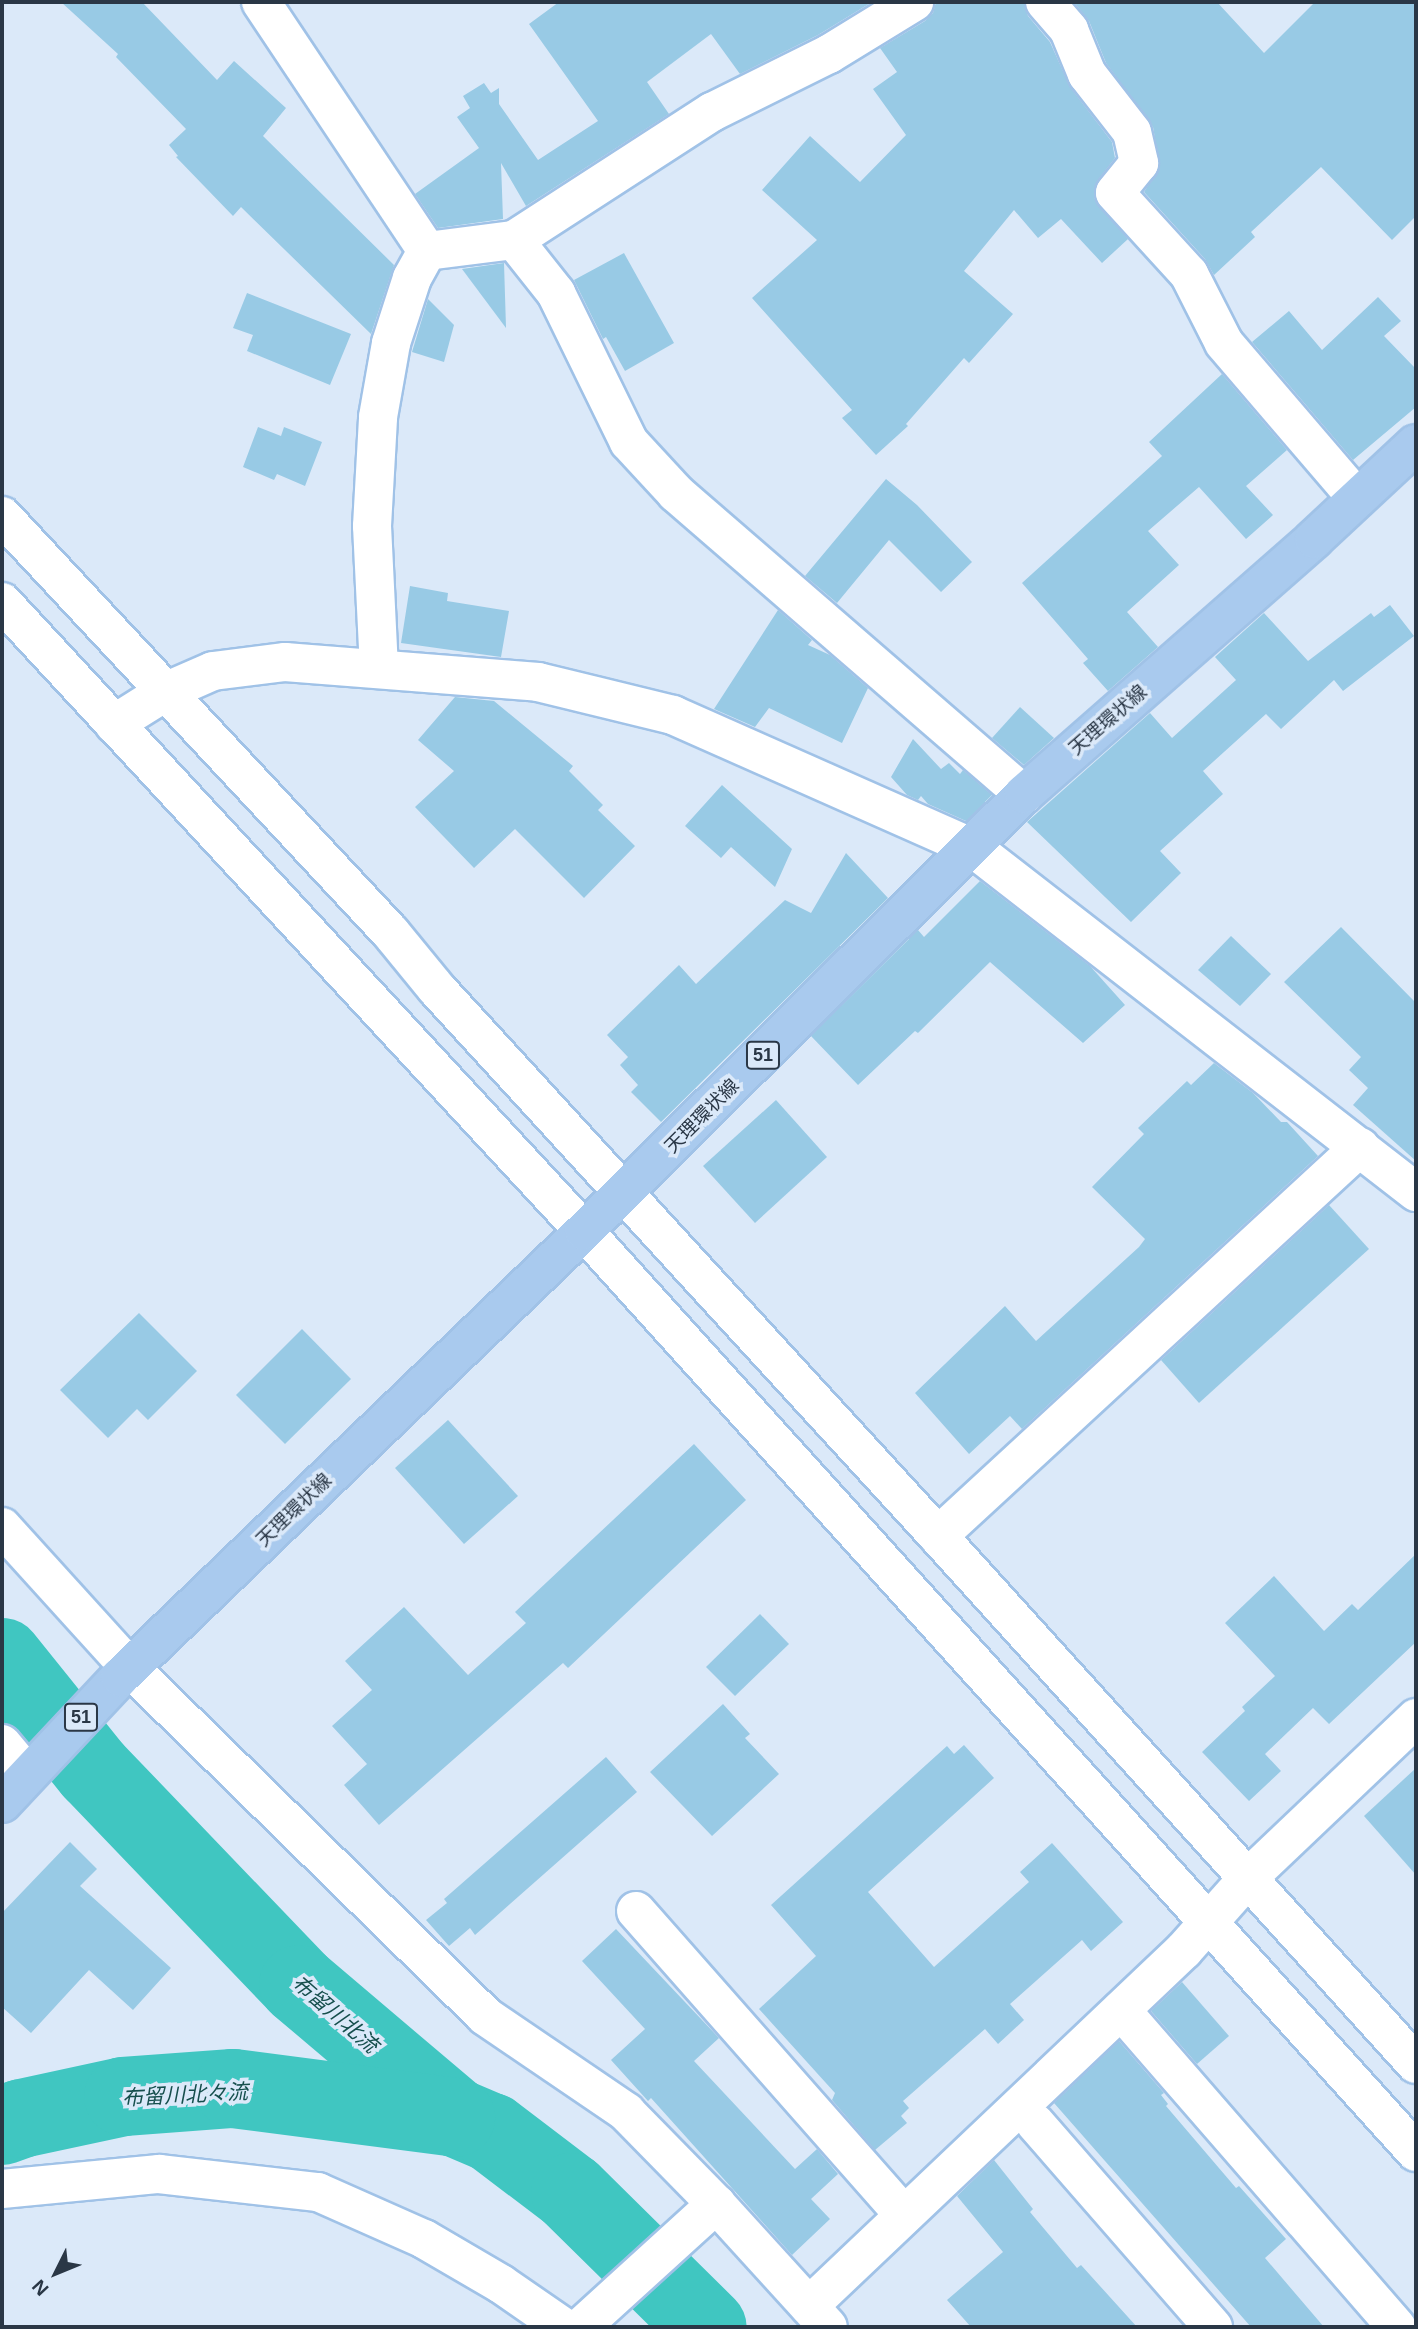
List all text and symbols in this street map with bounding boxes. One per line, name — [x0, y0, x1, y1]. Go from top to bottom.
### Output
street label: 天理環状線 — [1065, 680, 1151, 760]
road number: 51 — [746, 1040, 780, 1070]
street label: 天理環状線 — [660, 1074, 744, 1158]
street label: 天理環状線 — [252, 1469, 336, 1551]
road number: 51 — [64, 1702, 98, 1732]
water label: 布留川北流 — [287, 1970, 383, 2058]
water label: 布留川北々流 — [121, 2079, 249, 2111]
north arrow — [21, 2238, 91, 2308]
text: N — [28, 2275, 53, 2300]

